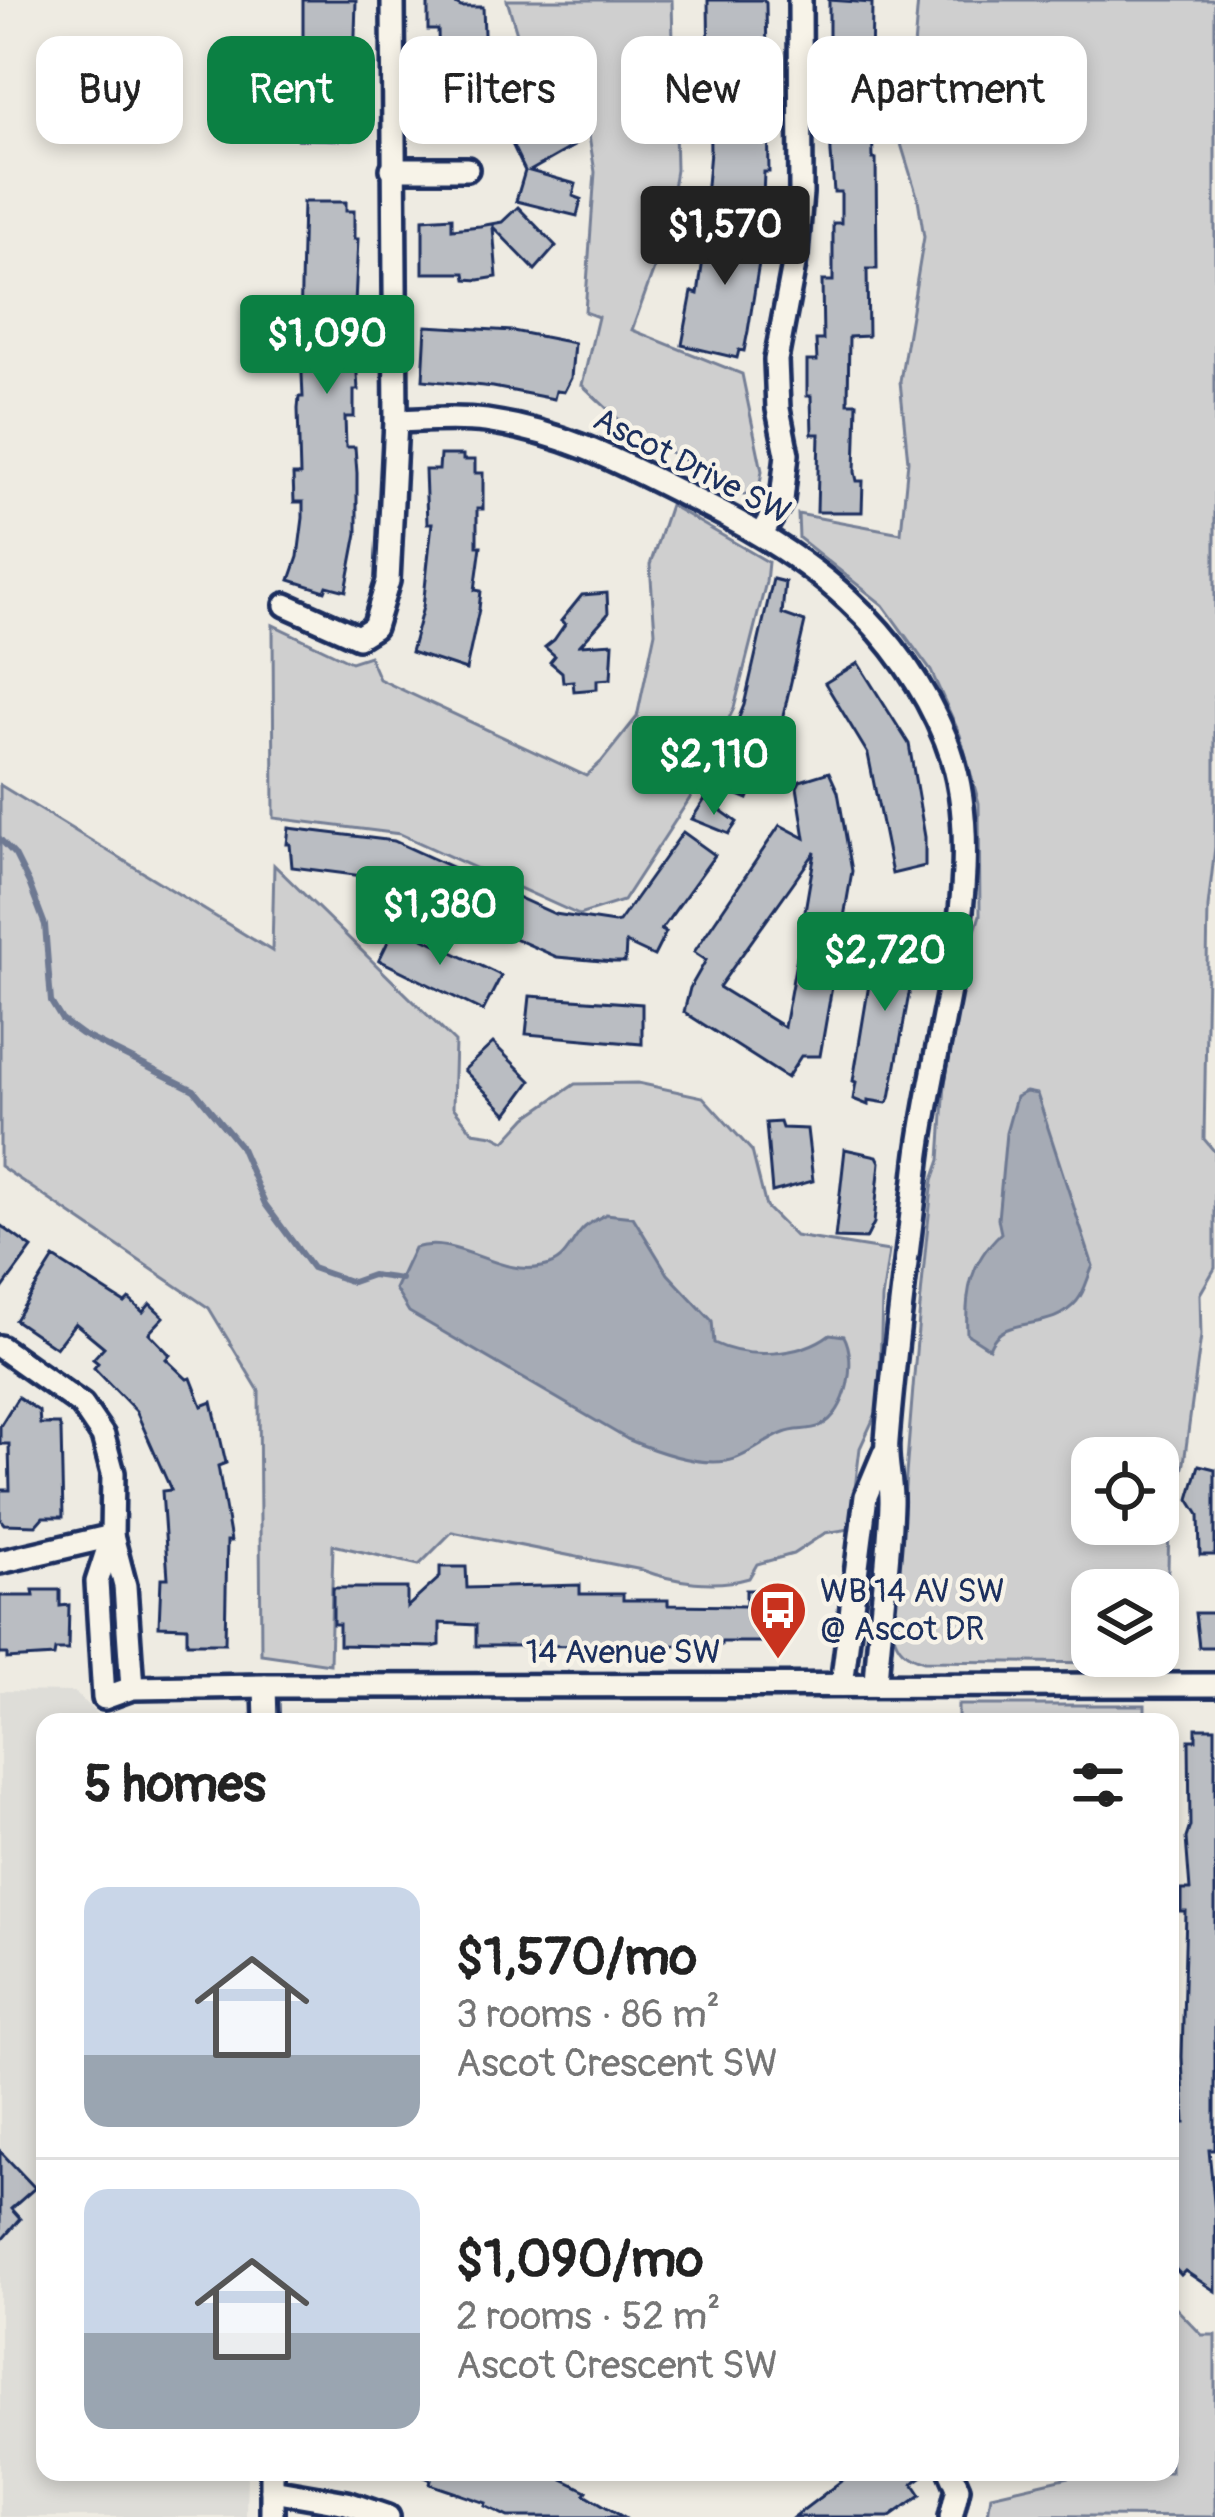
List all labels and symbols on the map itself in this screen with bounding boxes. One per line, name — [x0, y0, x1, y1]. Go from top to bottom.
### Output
pin: $1,570 — [627, 186, 823, 288]
pin: $1,090 — [229, 295, 425, 397]
street label: Ascot Drive SW — [586, 399, 798, 533]
pin: $2,110 — [616, 716, 812, 818]
pin: $1,380 — [342, 866, 538, 968]
pin: $2,720 — [787, 912, 983, 1014]
place label: WB 14 AV SW @ Ascot DR — [820, 1571, 1005, 1650]
bus stop icon: WB 14 AV SW @ Ascot DR — [747, 1579, 809, 1661]
street label: 14 Avenue SW — [525, 1632, 721, 1673]

